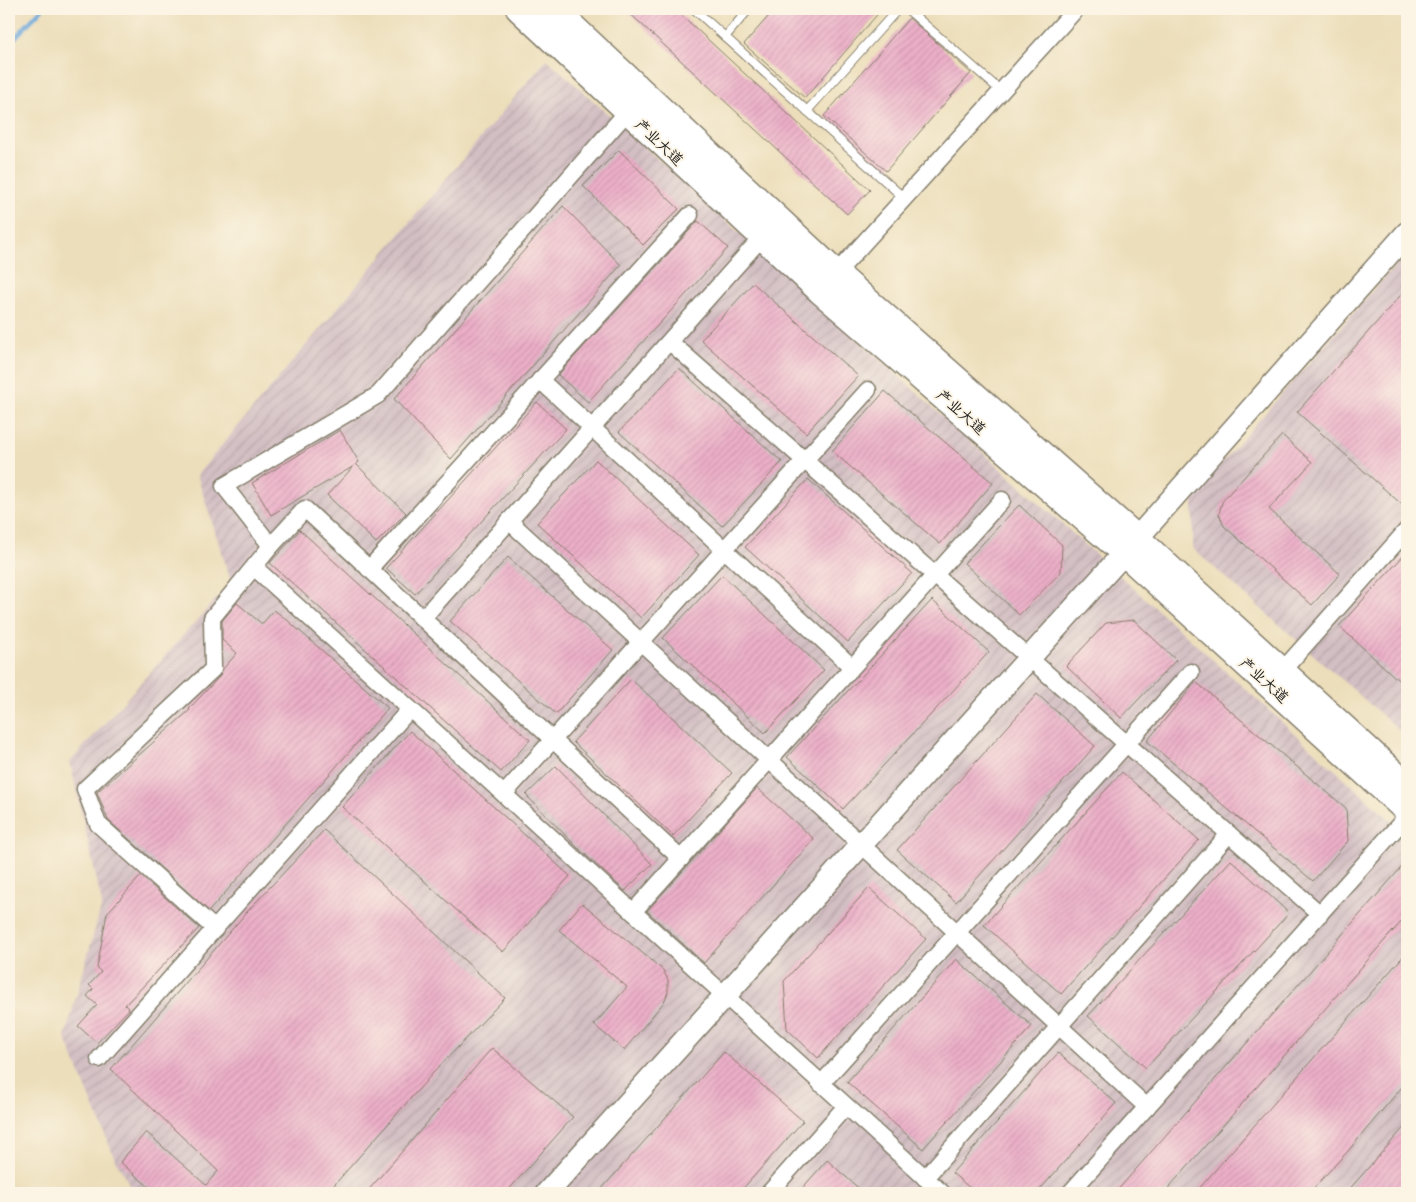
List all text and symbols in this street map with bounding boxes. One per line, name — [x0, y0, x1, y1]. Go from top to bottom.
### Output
street label: 产业大道 — [630, 115, 687, 170]
street label: 产业大道 — [932, 386, 990, 439]
street label: 产业大道 — [1235, 653, 1292, 708]

